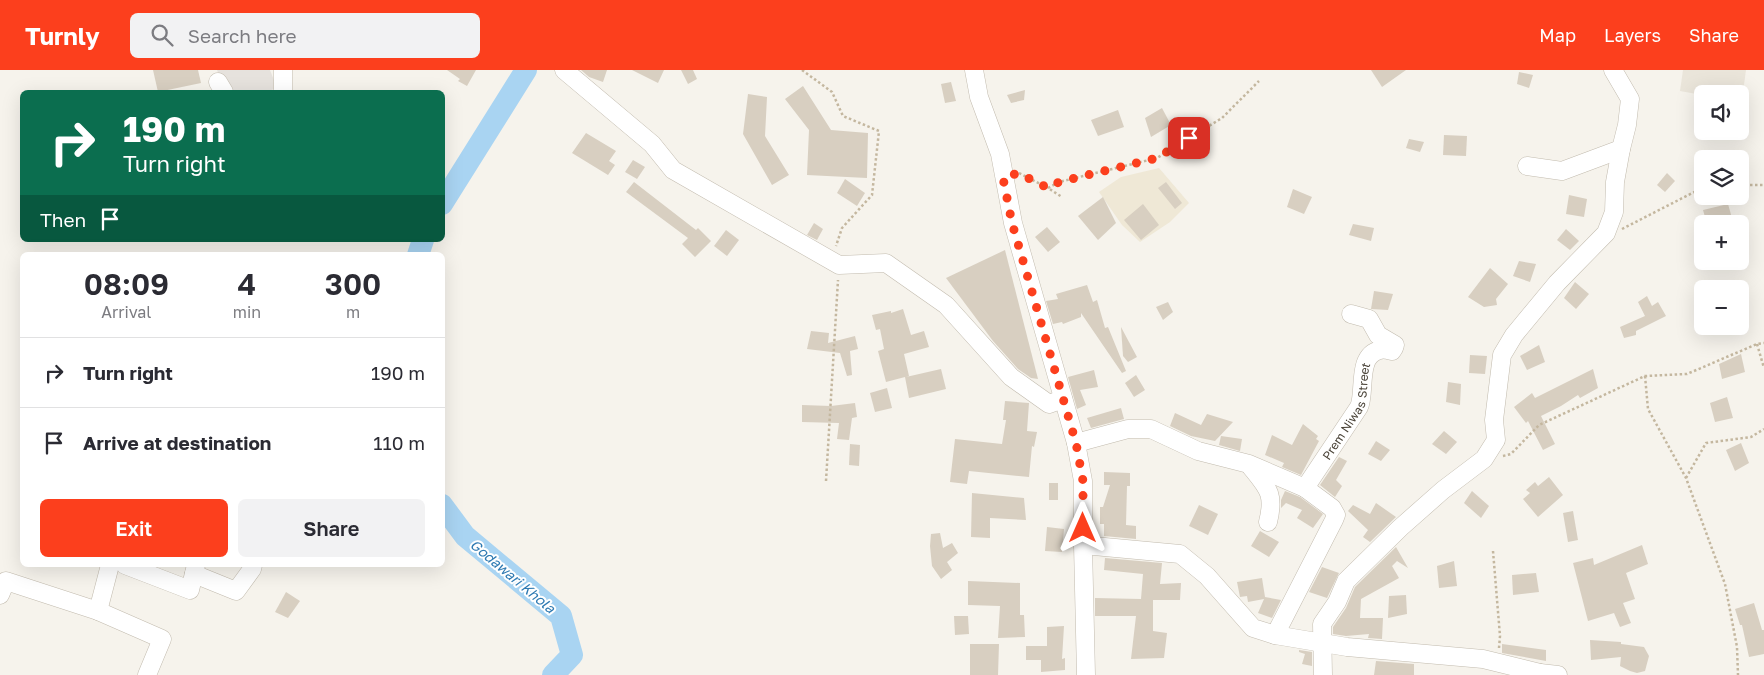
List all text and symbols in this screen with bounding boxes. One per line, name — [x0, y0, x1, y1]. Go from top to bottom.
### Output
search box — [130, 13, 480, 58]
text: Turnly — [25, 21, 100, 50]
icon: search — [148, 21, 176, 49]
text: Search here — [188, 24, 297, 47]
text: Map — [1539, 24, 1576, 46]
text: Layers — [1604, 24, 1661, 46]
text: Share — [1689, 24, 1739, 46]
map controls — [1694, 85, 1749, 335]
button: sound — [1694, 85, 1749, 140]
text: 190 m — [123, 108, 225, 150]
icon: right — [40, 110, 105, 175]
pin — [1168, 117, 1210, 159]
icon: arrive — [1175, 124, 1203, 152]
text: Turn right — [123, 150, 226, 177]
button: layers — [1694, 150, 1749, 205]
icon: arrive — [96, 205, 124, 233]
text: Then — [40, 208, 86, 231]
button: + — [1694, 215, 1749, 270]
text: 08:09 — [84, 266, 169, 302]
text: 4 — [237, 266, 256, 302]
text: 300 — [325, 266, 381, 302]
button: − — [1694, 280, 1749, 335]
text: Arrival — [101, 302, 151, 322]
text: min — [233, 302, 261, 322]
text: m — [346, 302, 360, 322]
icon: right — [40, 359, 68, 387]
street label: Prem Niwas Street — [1319, 360, 1373, 462]
text: Turn right — [83, 361, 173, 384]
text: 190 m — [371, 361, 425, 384]
icon: arrive — [40, 429, 68, 457]
text: Arrive at destination — [83, 431, 271, 454]
text: 110 m — [373, 431, 425, 454]
button: Exit — [40, 499, 228, 557]
button: Share — [238, 499, 425, 557]
position arrow — [1056, 501, 1108, 553]
water label: Godawari Khola — [467, 536, 560, 617]

